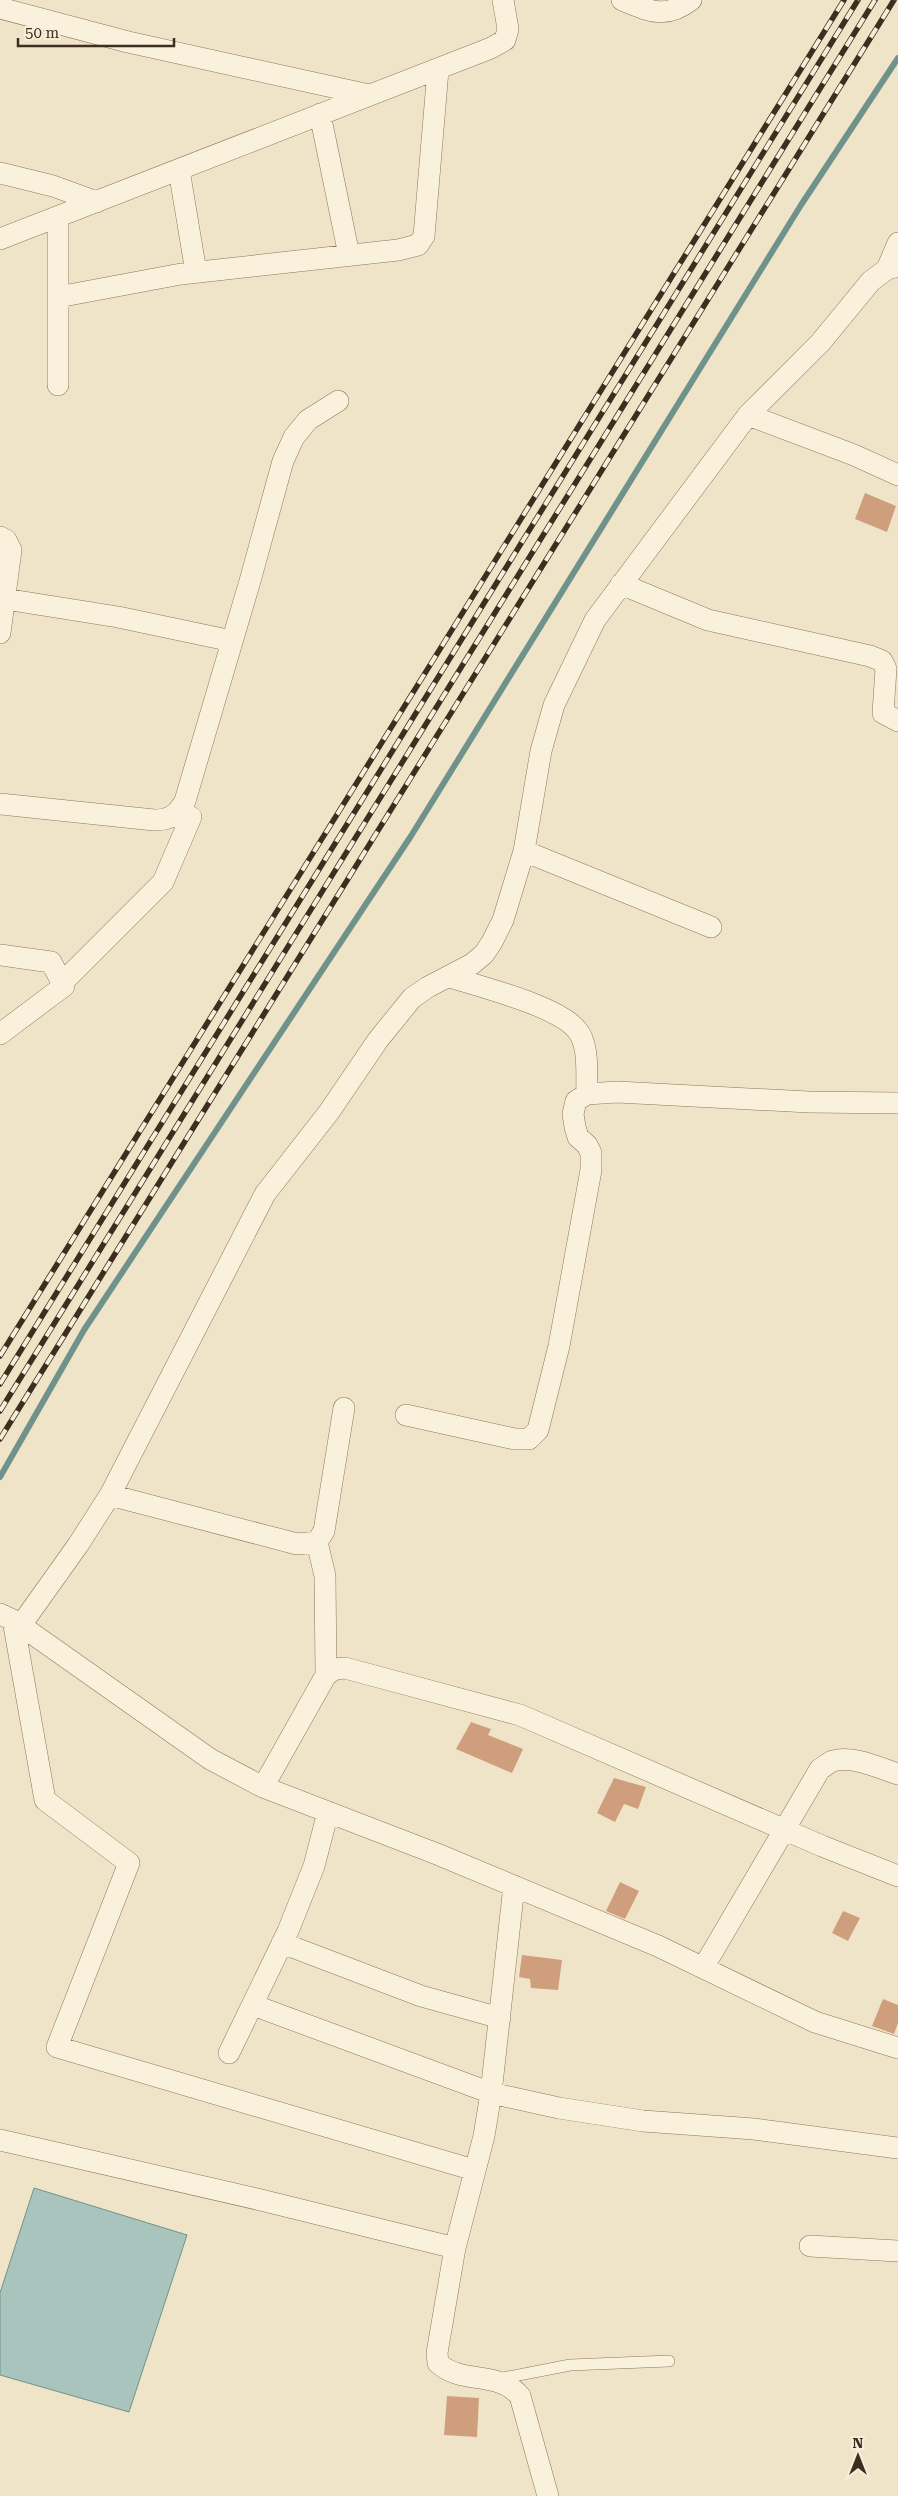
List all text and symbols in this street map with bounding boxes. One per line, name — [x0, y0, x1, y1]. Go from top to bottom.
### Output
scale bar — [18, 15, 174, 47]
text: 50 m — [25, 24, 60, 42]
north arrow — [833, 2431, 883, 2481]
text: N — [853, 2435, 864, 2451]

